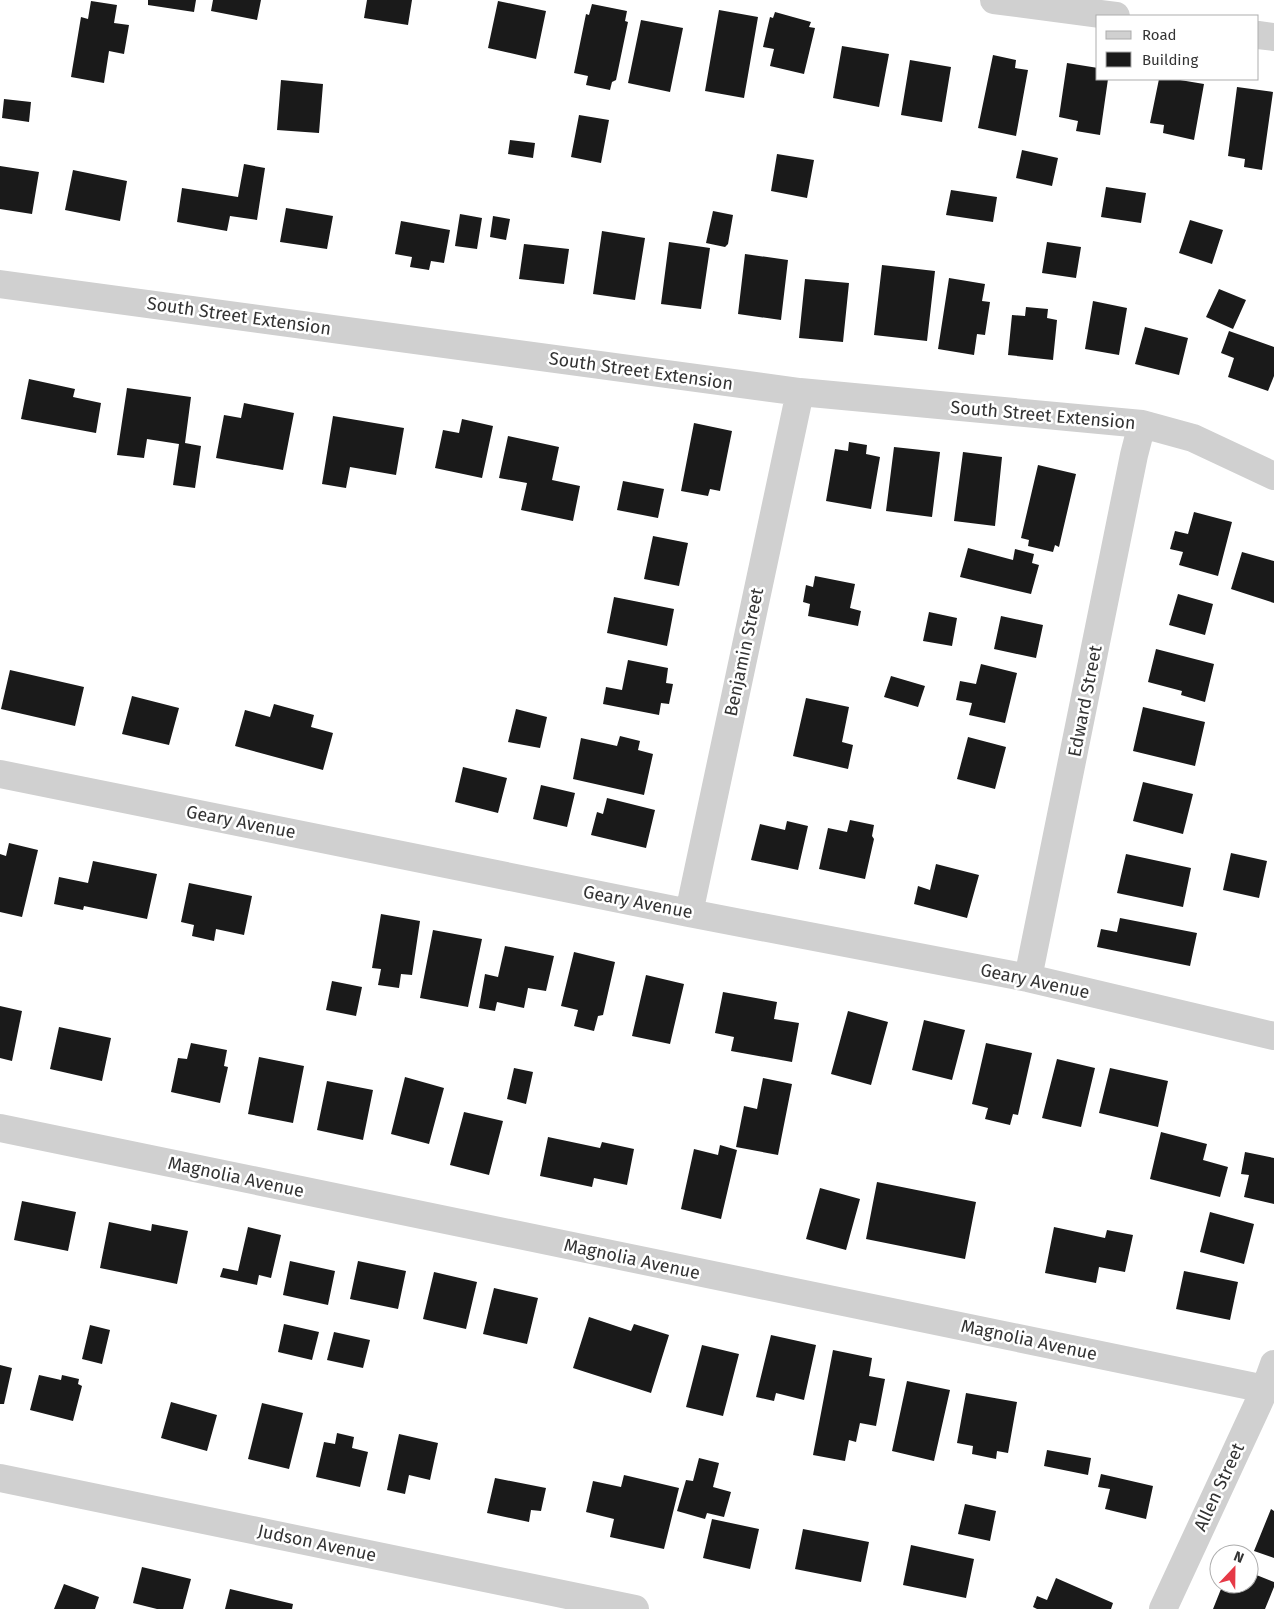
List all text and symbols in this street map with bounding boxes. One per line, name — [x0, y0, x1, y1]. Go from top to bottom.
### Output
legend — [1096, 15, 1259, 80]
text: Road — [1142, 26, 1177, 44]
text: Building — [1142, 51, 1198, 69]
street label: South Street Extension — [146, 292, 332, 340]
street label: South Street Extension — [548, 347, 734, 395]
street label: South Street Extension — [950, 396, 1136, 434]
street label: Benjamin Street — [720, 585, 768, 718]
street label: Edward Street — [1063, 643, 1107, 759]
street label: Geary Avenue — [184, 801, 298, 843]
street label: Geary Avenue — [581, 881, 695, 923]
street label: Geary Avenue — [978, 959, 1092, 1003]
street label: Magnolia Avenue — [166, 1152, 306, 1202]
street label: Magnolia Avenue — [562, 1234, 702, 1284]
street label: Magnolia Avenue — [959, 1315, 1099, 1365]
street label: Allen Street — [1189, 1439, 1249, 1535]
street label: Judson Avenue — [256, 1520, 378, 1566]
north arrow — [1209, 1544, 1259, 1594]
text: N — [1231, 1548, 1246, 1567]

